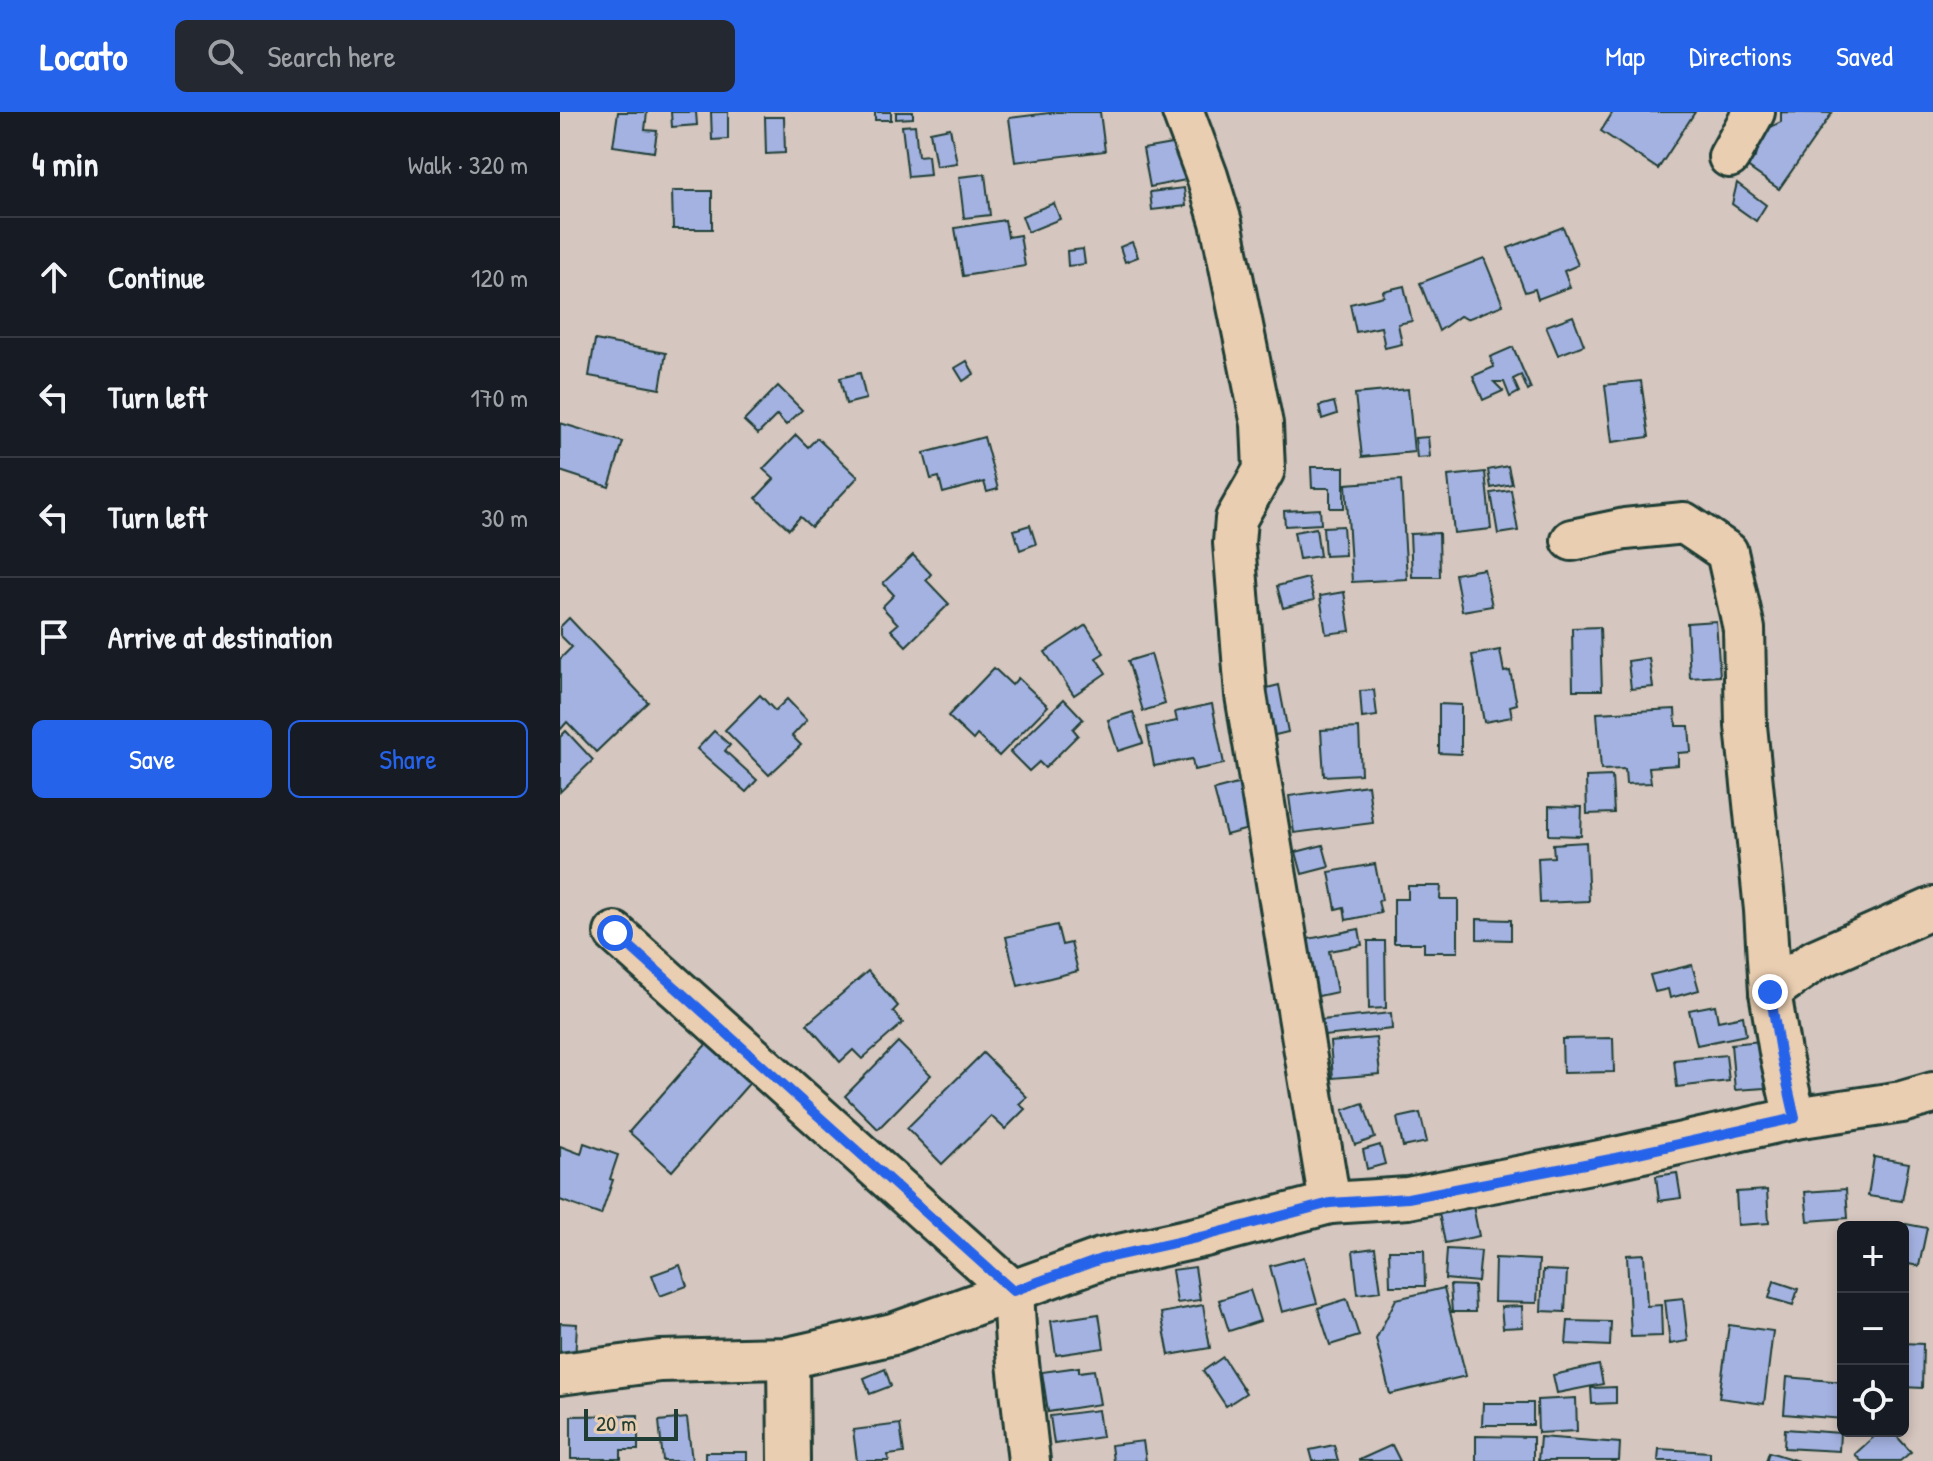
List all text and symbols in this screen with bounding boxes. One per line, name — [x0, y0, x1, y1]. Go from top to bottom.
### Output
search box — [175, 20, 735, 92]
text: Locato — [40, 30, 127, 82]
icon: search — [203, 34, 247, 78]
text: Search here — [267, 36, 396, 76]
text: Map — [1605, 37, 1645, 75]
text: Directions — [1689, 37, 1792, 75]
text: Saved — [1836, 37, 1893, 75]
text: 4 min — [32, 141, 99, 187]
text: Walk · 320 m — [408, 147, 528, 182]
icon: ahead — [32, 255, 76, 299]
text: Continue — [108, 257, 205, 297]
text: 120 m — [471, 260, 528, 295]
icon: left — [32, 375, 76, 419]
text: Turn left — [108, 377, 207, 417]
text: 170 m — [470, 380, 528, 415]
icon: left — [32, 495, 76, 539]
text: Turn left — [108, 497, 207, 537]
text: 30 m — [481, 500, 528, 535]
icon: arrive — [32, 615, 76, 659]
text: Arrive at destination — [108, 617, 333, 657]
button: Save — [32, 720, 272, 798]
button: Share — [288, 720, 528, 798]
route start — [597, 915, 633, 951]
route end — [1752, 974, 1788, 1010]
map controls — [1837, 1221, 1909, 1437]
button: + — [1837, 1221, 1909, 1293]
button: − — [1837, 1293, 1909, 1365]
button: locate — [1837, 1365, 1909, 1437]
scale bar — [584, 1405, 678, 1441]
text: 20 m — [596, 1408, 636, 1438]

